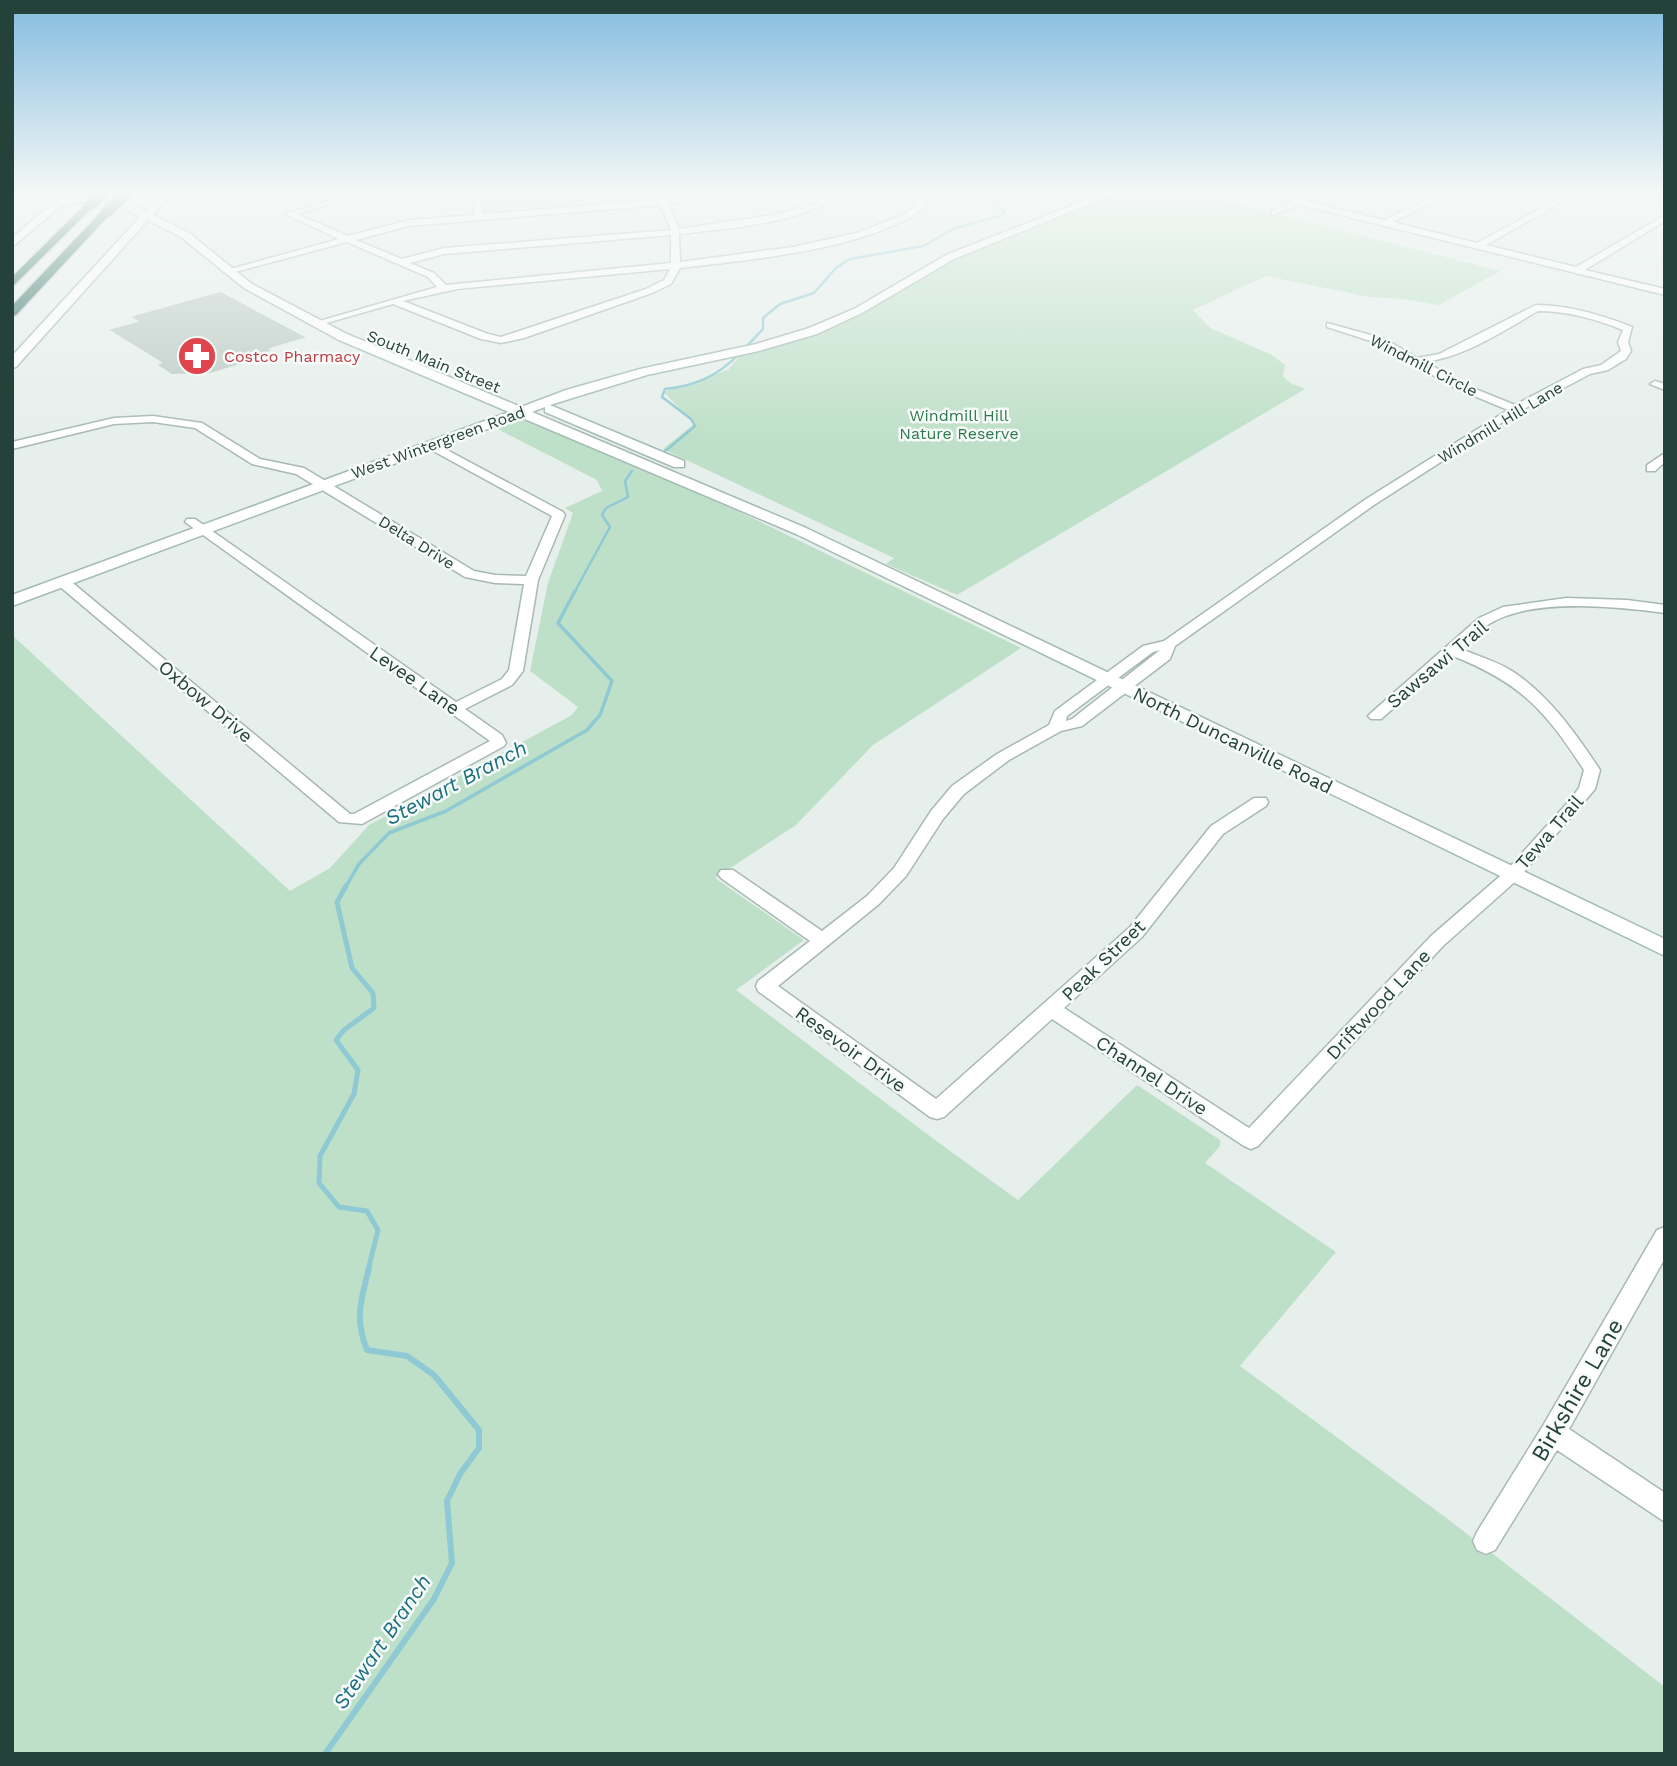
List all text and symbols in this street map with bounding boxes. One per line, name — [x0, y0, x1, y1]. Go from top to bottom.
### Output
street label: South Main Street — [364, 326, 504, 397]
street label: Windmill Circle — [1367, 330, 1481, 401]
pharmacy icon: Costco Pharmacy — [176, 335, 218, 377]
place label: Costco Pharmacy — [224, 347, 361, 366]
street label: Windmill Hill Lane — [1434, 378, 1566, 467]
street label: West Wintergreen Road — [349, 402, 528, 483]
park label: Windmill Hill Nature Reserve — [899, 406, 1019, 443]
street label: Delta Drive — [375, 512, 458, 573]
street label: Sawsawi Trail — [1382, 615, 1493, 713]
street label: Levee Lane — [365, 641, 464, 720]
street label: Oxbow Drive — [154, 655, 258, 748]
street label: North Duncanville Road — [1129, 682, 1336, 799]
water label: Stewart Branch — [381, 735, 531, 830]
street label: Tewa Trail — [1511, 790, 1588, 874]
street label: Peak Street — [1057, 915, 1150, 1006]
street label: Driftwood Lane — [1321, 944, 1435, 1064]
street label: Resevoir Drive — [791, 1001, 911, 1097]
street label: Channel Drive — [1091, 1031, 1212, 1120]
street label: Birkshire Lane — [1526, 1314, 1629, 1466]
water label: Stewart Branch — [327, 1570, 436, 1714]

